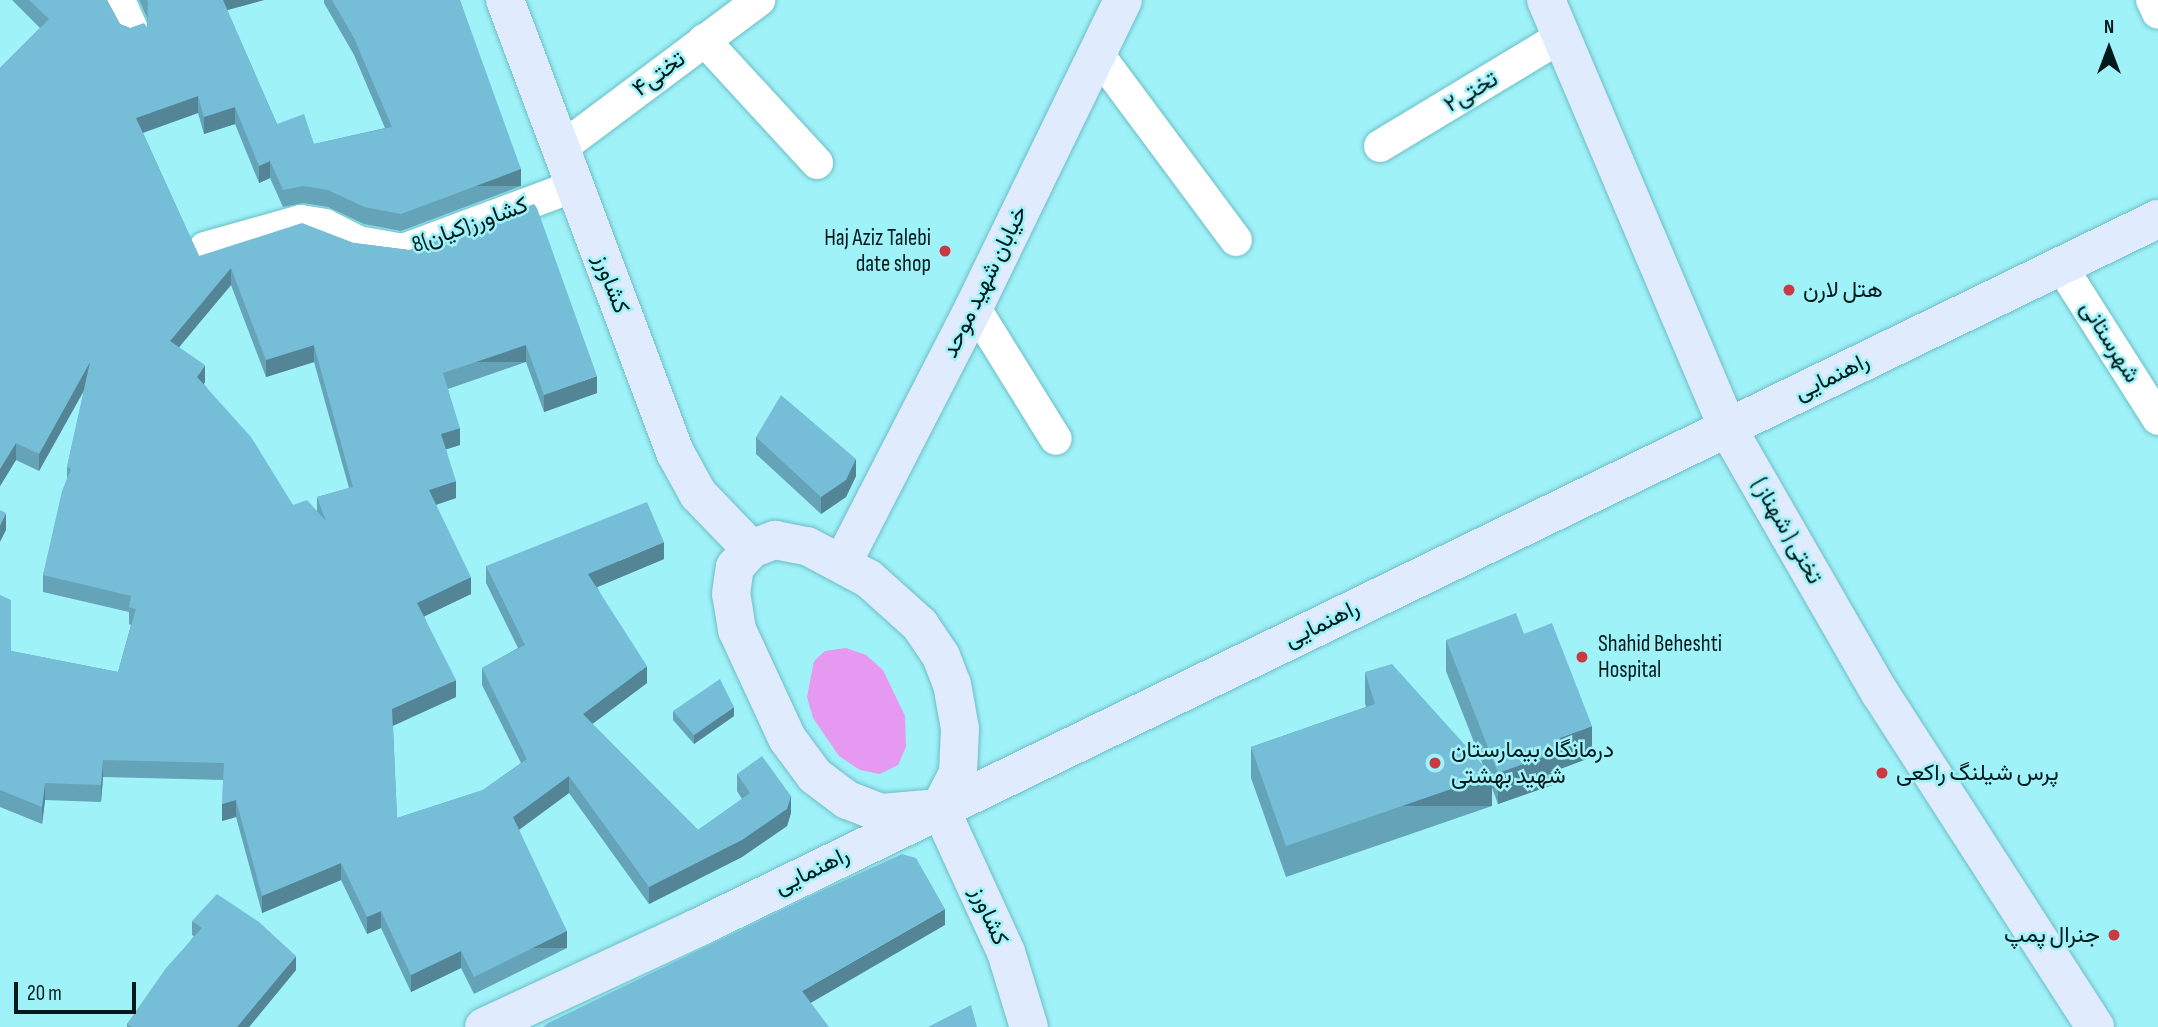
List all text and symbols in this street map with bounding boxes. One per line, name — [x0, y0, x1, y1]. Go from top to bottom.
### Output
north arrow — [2074, 14, 2144, 84]
text: N — [2104, 16, 2114, 39]
street label: تختی۴ — [627, 45, 691, 103]
street label: تختی۲ — [1439, 65, 1503, 119]
street label: 8کشاورز(کیان) — [408, 191, 532, 259]
street label: خیابان شهید موحد — [936, 201, 1034, 363]
place label: Haj Aziz Talebi date shop — [824, 224, 931, 278]
marker: Haj Aziz Talebi date shop — [937, 243, 953, 259]
street label: کشاورز — [587, 250, 635, 318]
place label: هتل لارن — [1803, 276, 1883, 304]
marker: هتل لارن — [1781, 282, 1797, 298]
street label: شهرستانی — [2074, 296, 2146, 388]
street label: راهنمایی — [1790, 347, 1874, 407]
street label: تختی ( شهناز ) — [1746, 473, 1828, 589]
street label: راهنمایی — [1280, 594, 1364, 654]
place label: Shahid Beheshti Hospital — [1598, 630, 1722, 684]
marker: Shahid Beheshti Hospital — [1572, 647, 1592, 667]
place label: درمانگاه بیمارستان شهید بهشتی — [1451, 736, 1614, 790]
marker: درمانگاه بیمارستان شهید بهشتی — [1425, 753, 1445, 773]
place label: پرس شیلنگ راکعی — [1896, 759, 2059, 787]
marker: پرس شیلنگ راکعی — [1874, 765, 1890, 781]
street label: راهنمایی — [770, 841, 854, 901]
street label: کشاورز — [964, 882, 1014, 950]
place label: جنرال پمپ — [2004, 921, 2100, 949]
marker: جنرال پمپ — [2106, 927, 2122, 943]
scale bar — [18, 968, 140, 1012]
text: 20 m — [27, 981, 62, 1006]

